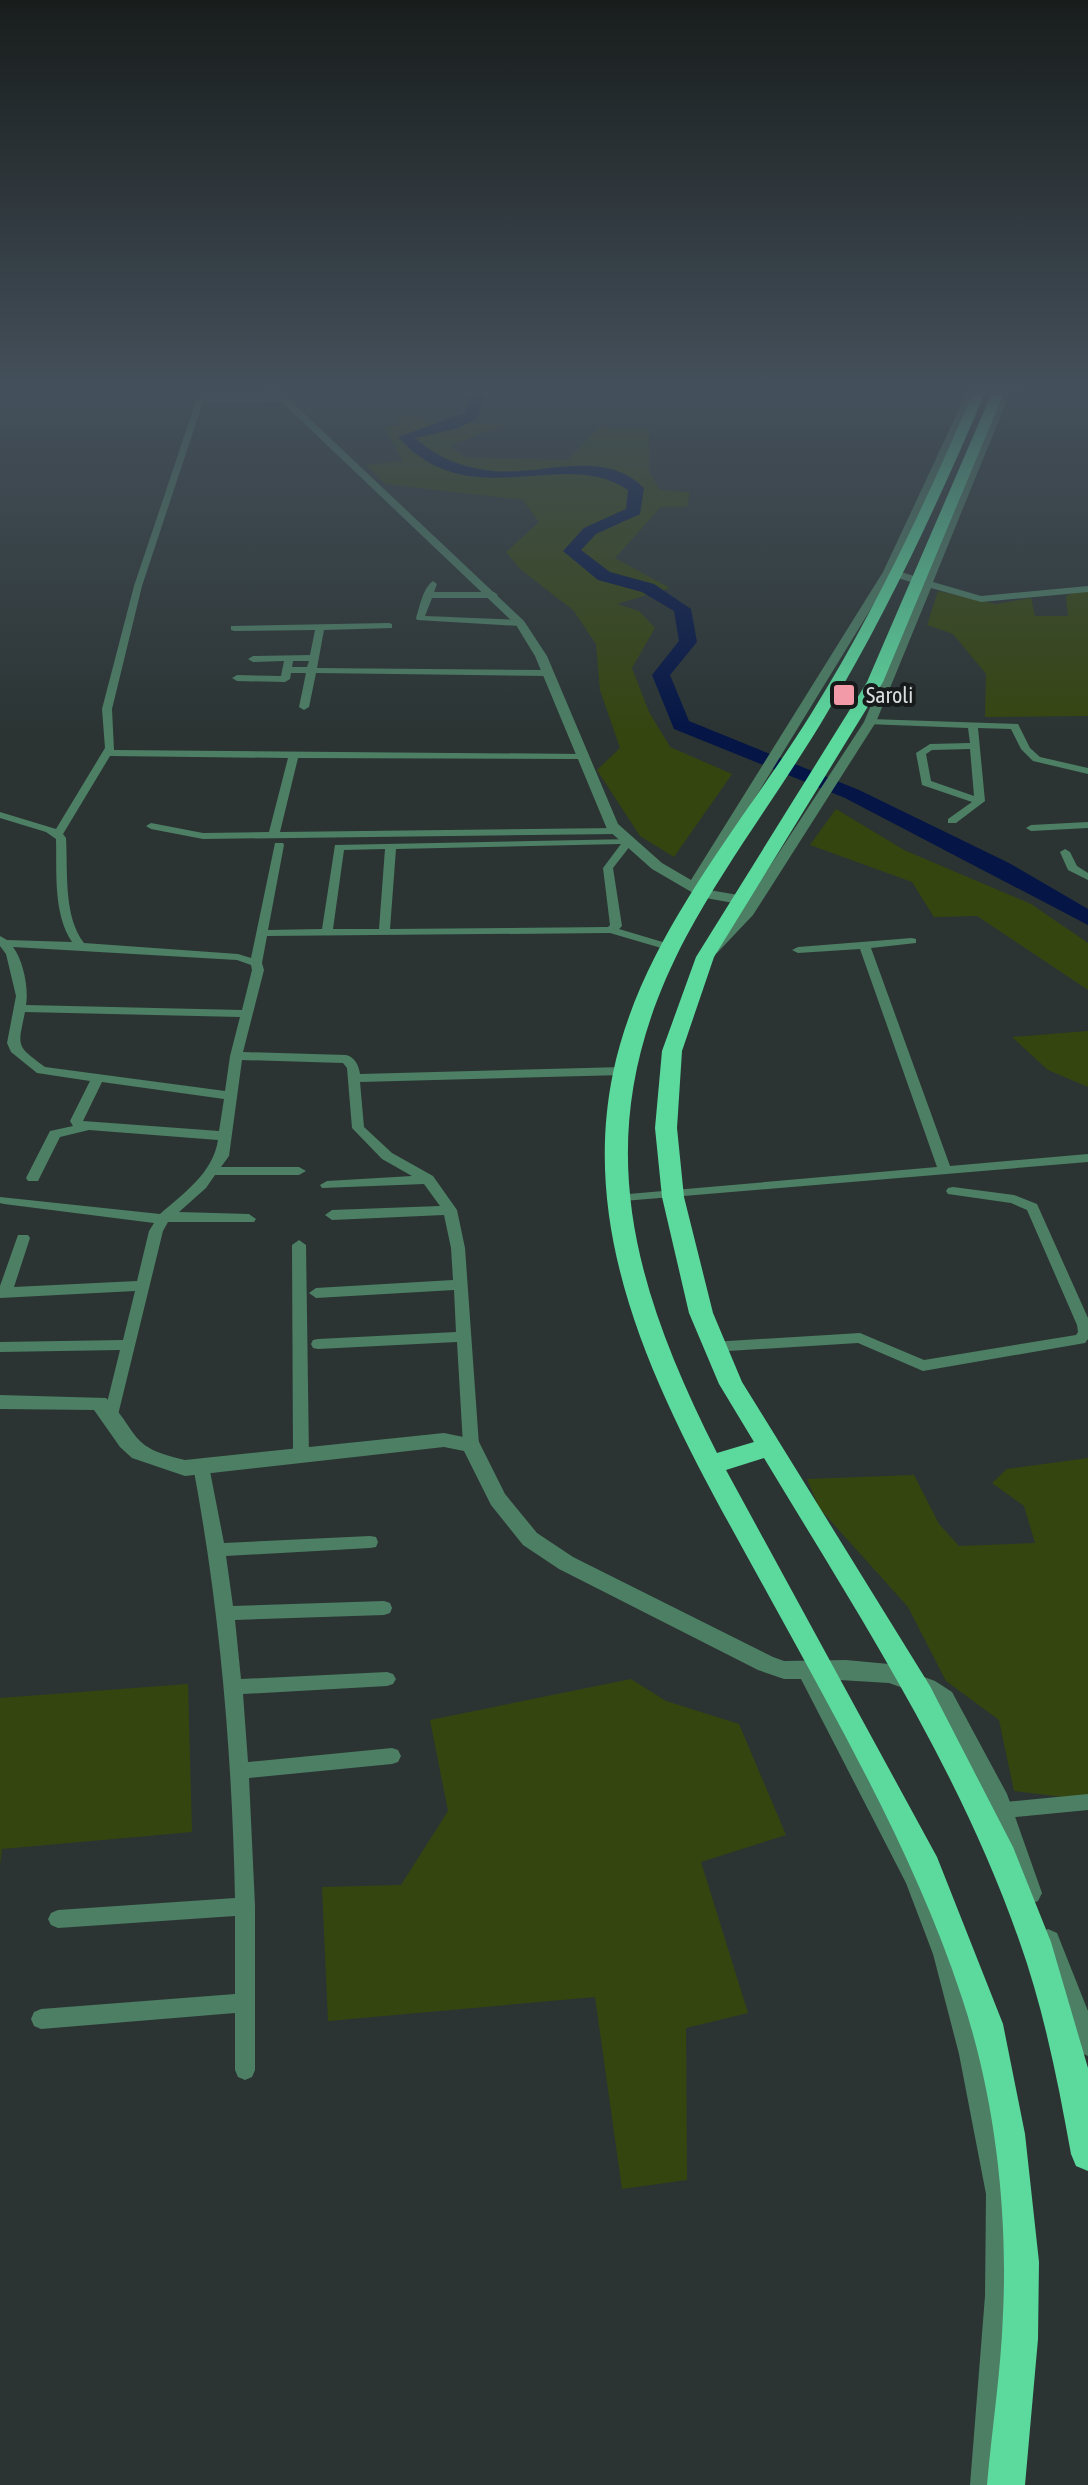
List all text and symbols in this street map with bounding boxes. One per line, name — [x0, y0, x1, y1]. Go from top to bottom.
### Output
marker: Saroli — [831, 682, 857, 708]
place label: Saroli — [866, 682, 913, 708]

